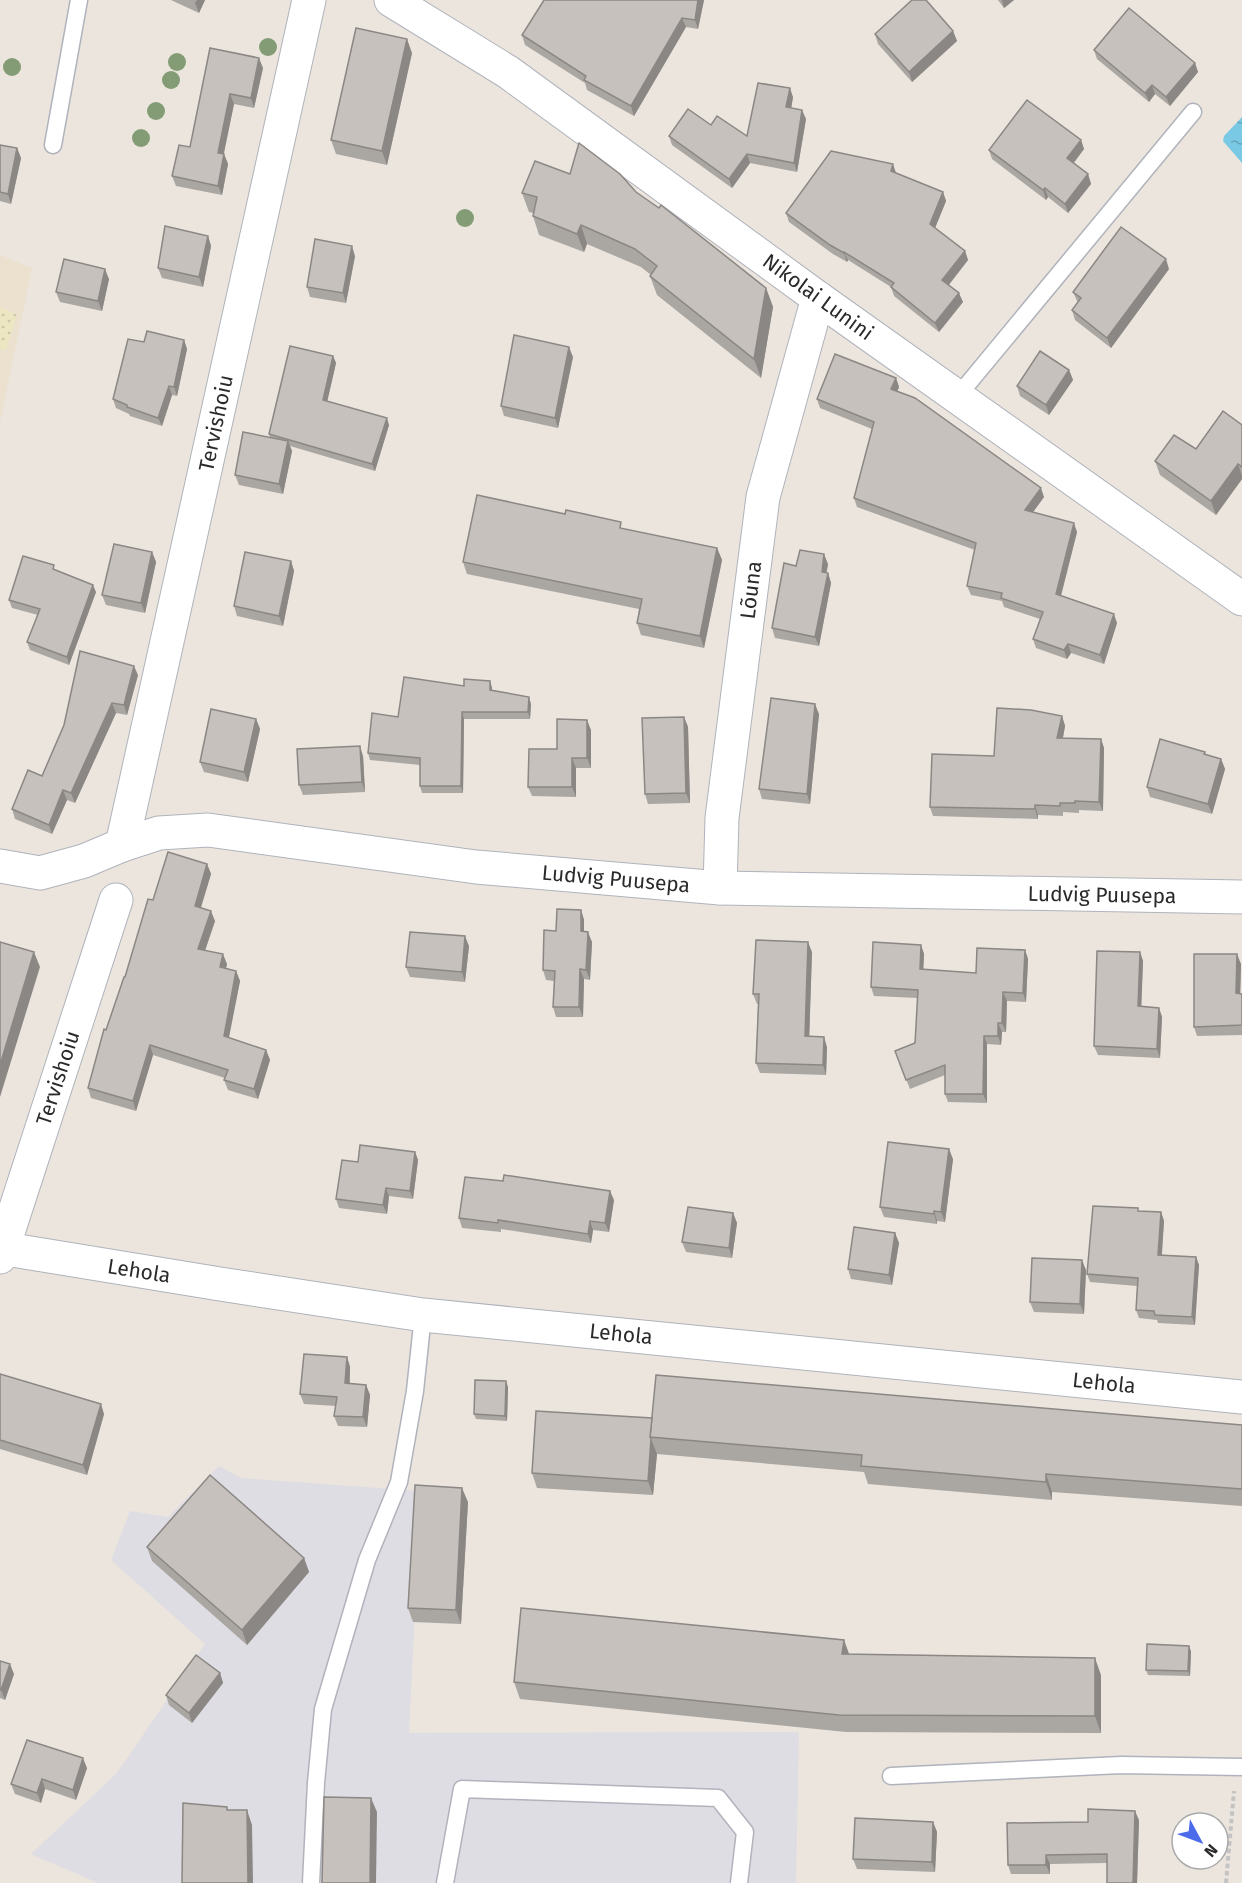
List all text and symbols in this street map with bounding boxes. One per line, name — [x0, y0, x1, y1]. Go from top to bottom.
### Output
street label: Nikolai Lunini — [757, 248, 879, 346]
street label: Tervishoiu — [193, 372, 239, 474]
street label: Lõuna — [735, 560, 767, 620]
street label: Ludvig Puusepa — [541, 860, 691, 898]
street label: Ludvig Puusepa — [1027, 881, 1177, 909]
street label: Tervishoiu — [30, 1027, 86, 1129]
street label: Lehola — [106, 1253, 172, 1289]
street label: Lehola — [588, 1318, 654, 1350]
street label: Lehola — [1071, 1367, 1137, 1399]
north arrow — [1170, 1811, 1230, 1871]
text: N — [1200, 1840, 1222, 1861]

